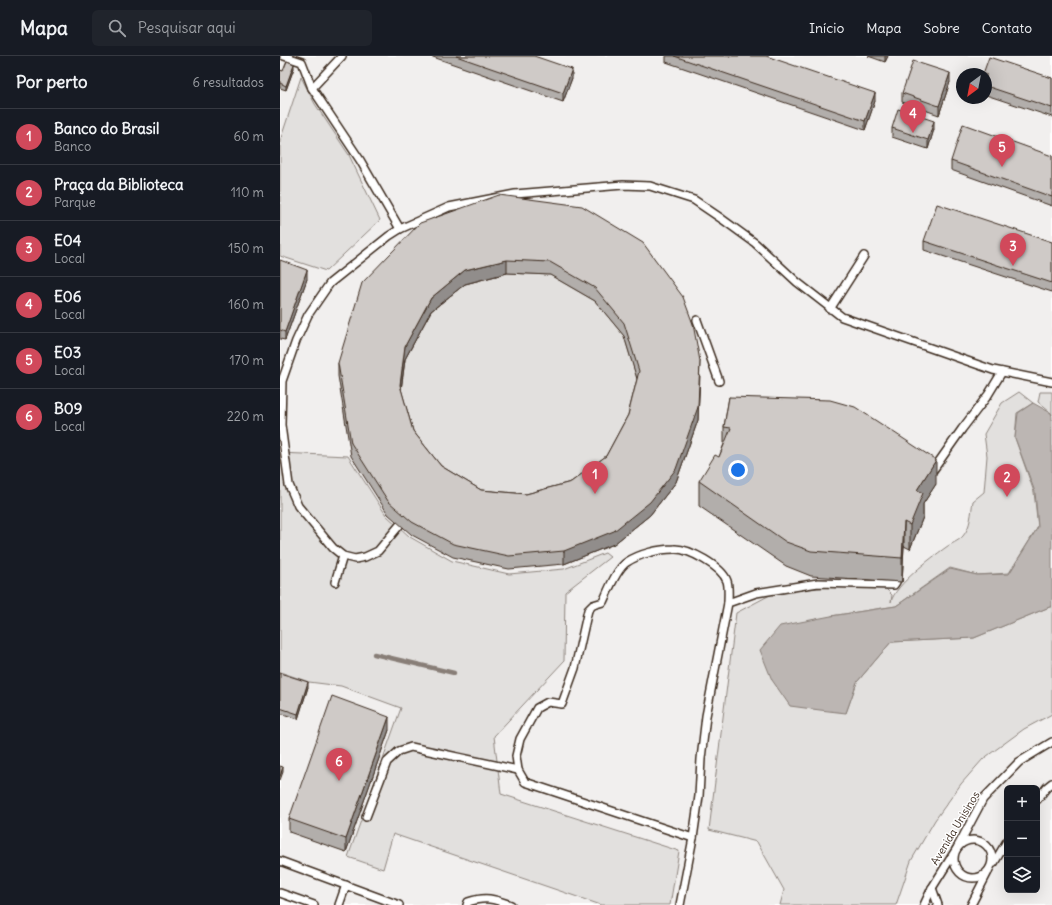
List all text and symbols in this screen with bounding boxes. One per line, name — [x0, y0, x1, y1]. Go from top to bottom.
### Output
search box — [92, 10, 372, 46]
text: Mapa — [20, 16, 68, 40]
icon: search — [106, 17, 128, 39]
text: Pesquisar aqui — [138, 18, 236, 37]
text: Início — [809, 19, 844, 37]
text: Mapa — [866, 19, 902, 37]
text: Sobre — [924, 19, 960, 37]
text: Contato — [982, 19, 1032, 37]
north arrow — [956, 68, 992, 104]
text: Por perto — [16, 71, 87, 93]
text: 6 resultados — [192, 74, 264, 91]
pin: 4 — [900, 100, 926, 133]
text: Banco do Brasil — [54, 119, 159, 138]
text: 1 — [26, 128, 32, 145]
text: 60 m — [233, 128, 264, 145]
pin: 5 — [989, 134, 1015, 167]
text: Banco — [54, 138, 91, 155]
text: Praça da Biblioteca — [54, 175, 184, 194]
text: 2 — [25, 184, 33, 201]
text: 110 m — [231, 184, 264, 201]
text: Parque — [54, 194, 96, 211]
text: E04 — [54, 231, 81, 250]
pin: 3 — [1000, 233, 1026, 266]
text: 3 — [25, 240, 33, 257]
text: 150 m — [228, 240, 264, 257]
text: Local — [54, 250, 85, 267]
text: E06 — [54, 287, 81, 306]
text: 4 — [25, 296, 33, 313]
text: 160 m — [228, 296, 264, 313]
text: Local — [54, 306, 85, 323]
text: E03 — [54, 343, 81, 362]
text: 5 — [25, 352, 33, 369]
text: 170 m — [229, 352, 264, 369]
text: Local — [54, 362, 85, 379]
text: B09 — [54, 399, 82, 418]
text: 6 — [25, 408, 33, 425]
text: 220 m — [227, 408, 264, 425]
text: Local — [54, 418, 85, 435]
your location — [728, 460, 748, 480]
pin: 1 — [582, 461, 608, 494]
pin: 2 — [994, 464, 1020, 497]
pin: 6 — [326, 748, 352, 781]
map controls — [1004, 785, 1040, 893]
button: + — [1004, 785, 1040, 821]
street label: Avenida Unisinos — [927, 789, 983, 867]
button: − — [1004, 821, 1040, 857]
button: layers — [1004, 857, 1040, 893]

